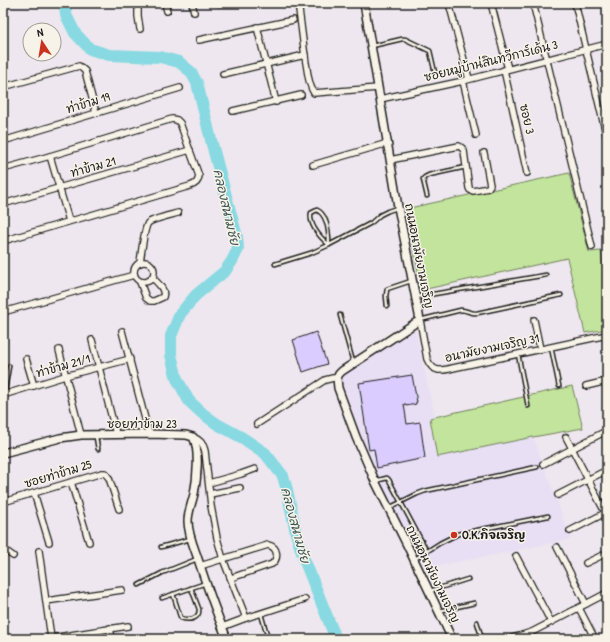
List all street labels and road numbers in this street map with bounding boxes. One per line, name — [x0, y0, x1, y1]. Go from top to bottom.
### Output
street label: ซอยหมู่บ้าน่สินทวีการ์เด้น 3 — [422, 36, 560, 86]
street label: ท่าข้าม 19 — [64, 88, 112, 117]
street label: ซอย 3 — [516, 102, 539, 136]
street label: ท่าข้าม 21 — [68, 152, 117, 181]
street label: ถนนอนามัยงามเจริญ — [401, 202, 438, 310]
street label: อนามัยงามเจริญ 31 — [443, 329, 541, 366]
street label: ท่าข้าม 21/1 — [34, 350, 92, 381]
street label: ซอยท่าข้าม 23 — [107, 415, 177, 432]
street label: ซอยท่าข้าม 25 — [22, 455, 94, 492]
street label: ถนนอนามัยงามเจริญ — [402, 522, 464, 625]

